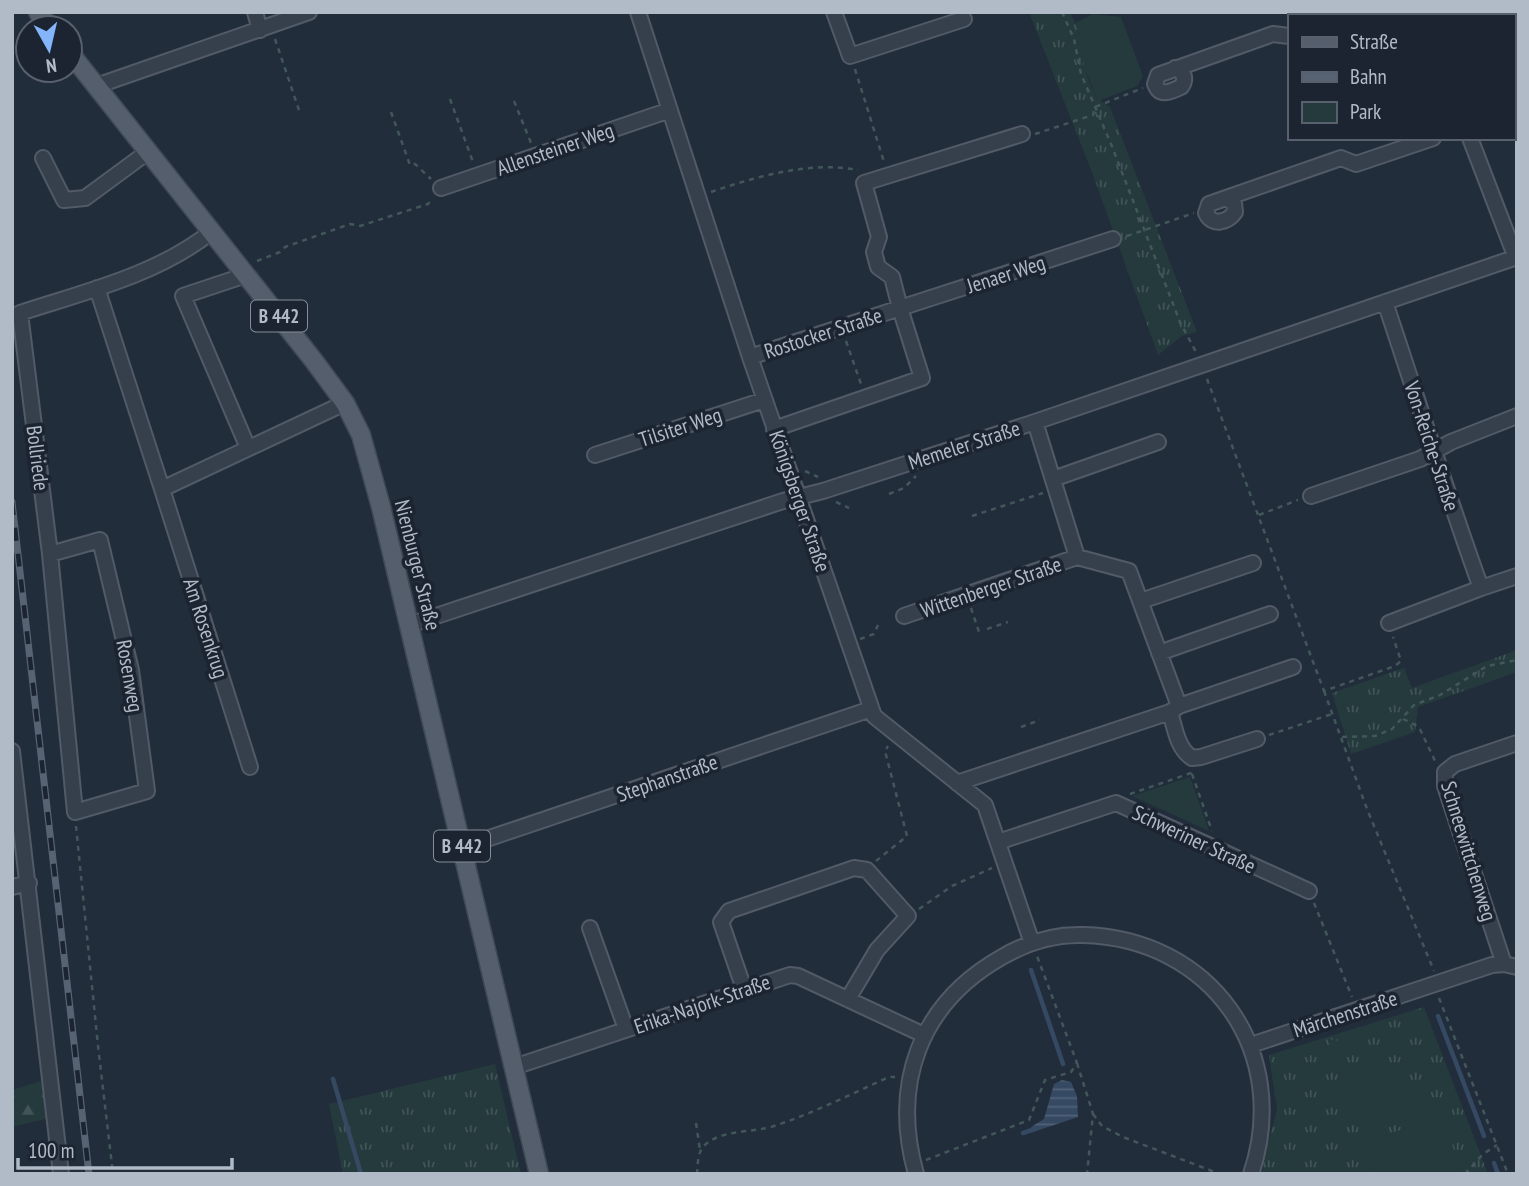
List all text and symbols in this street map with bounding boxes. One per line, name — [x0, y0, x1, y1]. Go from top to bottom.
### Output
north arrow — [14, 14, 84, 84]
legend — [1288, 14, 1515, 140]
text: Straße — [1350, 28, 1398, 55]
text: N — [45, 53, 58, 78]
text: Bahn — [1350, 63, 1387, 90]
text: Park — [1350, 98, 1381, 125]
street label: Allensteiner Weg — [493, 116, 617, 182]
street label: Jenaer Weg — [962, 249, 1049, 300]
road number: B 442 — [251, 300, 307, 332]
street label: Rostocker Straße — [761, 301, 885, 365]
street label: Von-Reiche-Straße — [1398, 377, 1466, 514]
street label: Tilsiter Weg — [635, 401, 725, 453]
street label: Memeler Straße — [905, 414, 1023, 476]
street label: Bollriede — [21, 424, 55, 492]
street label: Königsberger Straße — [763, 427, 837, 575]
street label: Nienburger Straße — [389, 497, 447, 633]
street label: Wittenberger Straße — [917, 550, 1065, 624]
street label: Am Rosenkrug — [177, 575, 235, 681]
street label: Rosenweg — [110, 638, 150, 714]
street label: Stephanstraße — [613, 748, 721, 808]
street label: Schneewittchenweg — [1435, 778, 1503, 924]
street label: Schweriner Straße — [1128, 799, 1260, 879]
road number: B 442 — [434, 831, 490, 862]
street label: Erika-Najork-Straße — [630, 968, 774, 1040]
street label: Märchenstraße — [1289, 984, 1401, 1044]
scale bar — [18, 1126, 231, 1170]
text: 100 m — [28, 1137, 74, 1164]

